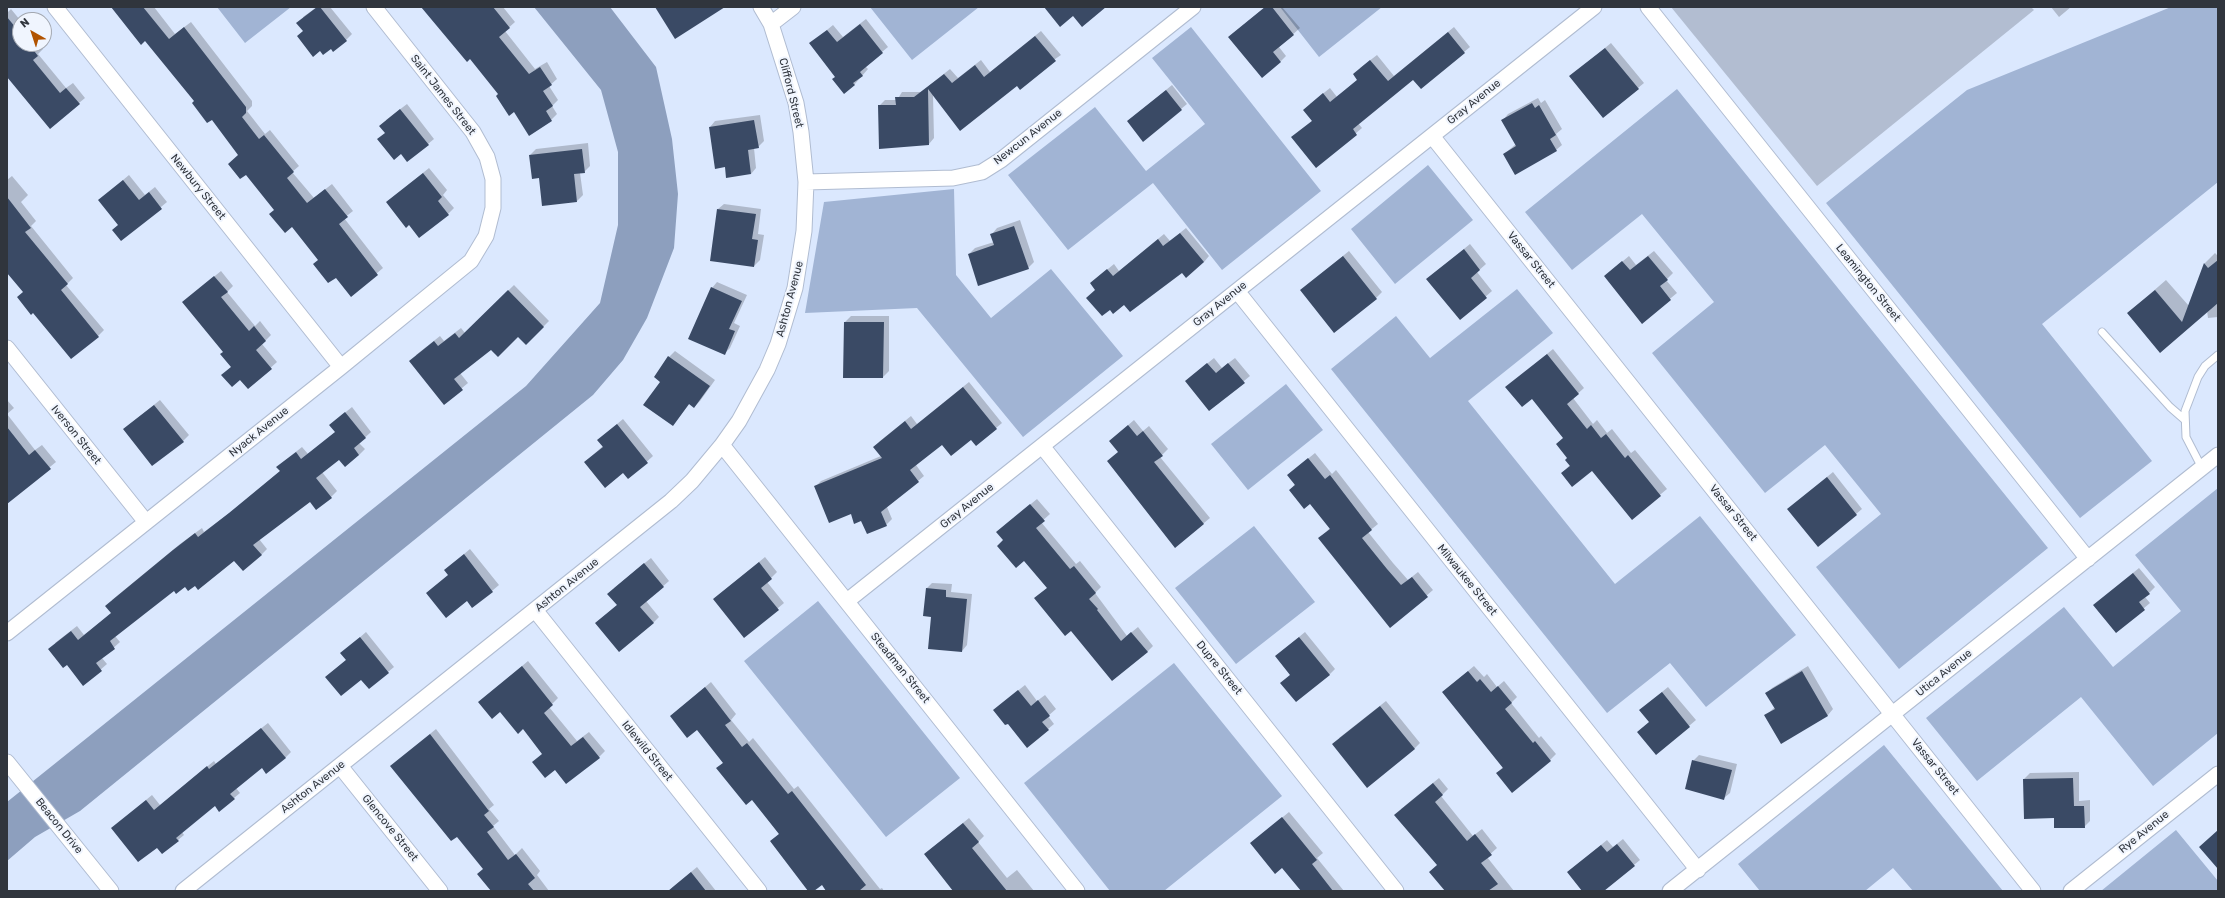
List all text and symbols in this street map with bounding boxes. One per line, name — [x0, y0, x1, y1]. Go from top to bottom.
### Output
north arrow — [12, 12, 52, 52]
text: N — [18, 16, 32, 31]
street label: Saint James Street — [408, 52, 478, 138]
street label: Clifford Street — [776, 57, 806, 129]
street label: Gray Avenue — [1445, 76, 1503, 128]
street label: Newcun Avenue — [991, 106, 1065, 168]
street label: Newbury Street — [168, 152, 228, 222]
street label: Vassar Street — [1504, 229, 1558, 291]
street label: Leamington Street — [1833, 242, 1903, 324]
street label: Ashton Avenue — [774, 260, 806, 338]
street label: Gray Avenue — [1191, 278, 1249, 330]
street label: Iverson Street — [48, 403, 104, 467]
street label: Nyack Avenue — [227, 404, 291, 460]
street label: Gray Avenue — [938, 480, 996, 532]
street label: Vassar Street — [1706, 482, 1760, 544]
street label: Milwaukee Street — [1434, 542, 1500, 618]
street label: Ashton Avenue — [532, 555, 602, 615]
street label: Steadman Street — [868, 630, 932, 706]
street label: Dupre Street — [1193, 638, 1245, 698]
street label: Utica Avenue — [1913, 646, 1975, 700]
street label: Idlewild Street — [619, 718, 675, 784]
street label: Vassar Street — [1908, 736, 1962, 798]
street label: Ashton Avenue — [278, 758, 348, 816]
street label: Glencove Street — [359, 792, 421, 864]
street label: Beacon Drive — [33, 796, 85, 856]
street label: Rye Avenue — [2116, 808, 2172, 856]

